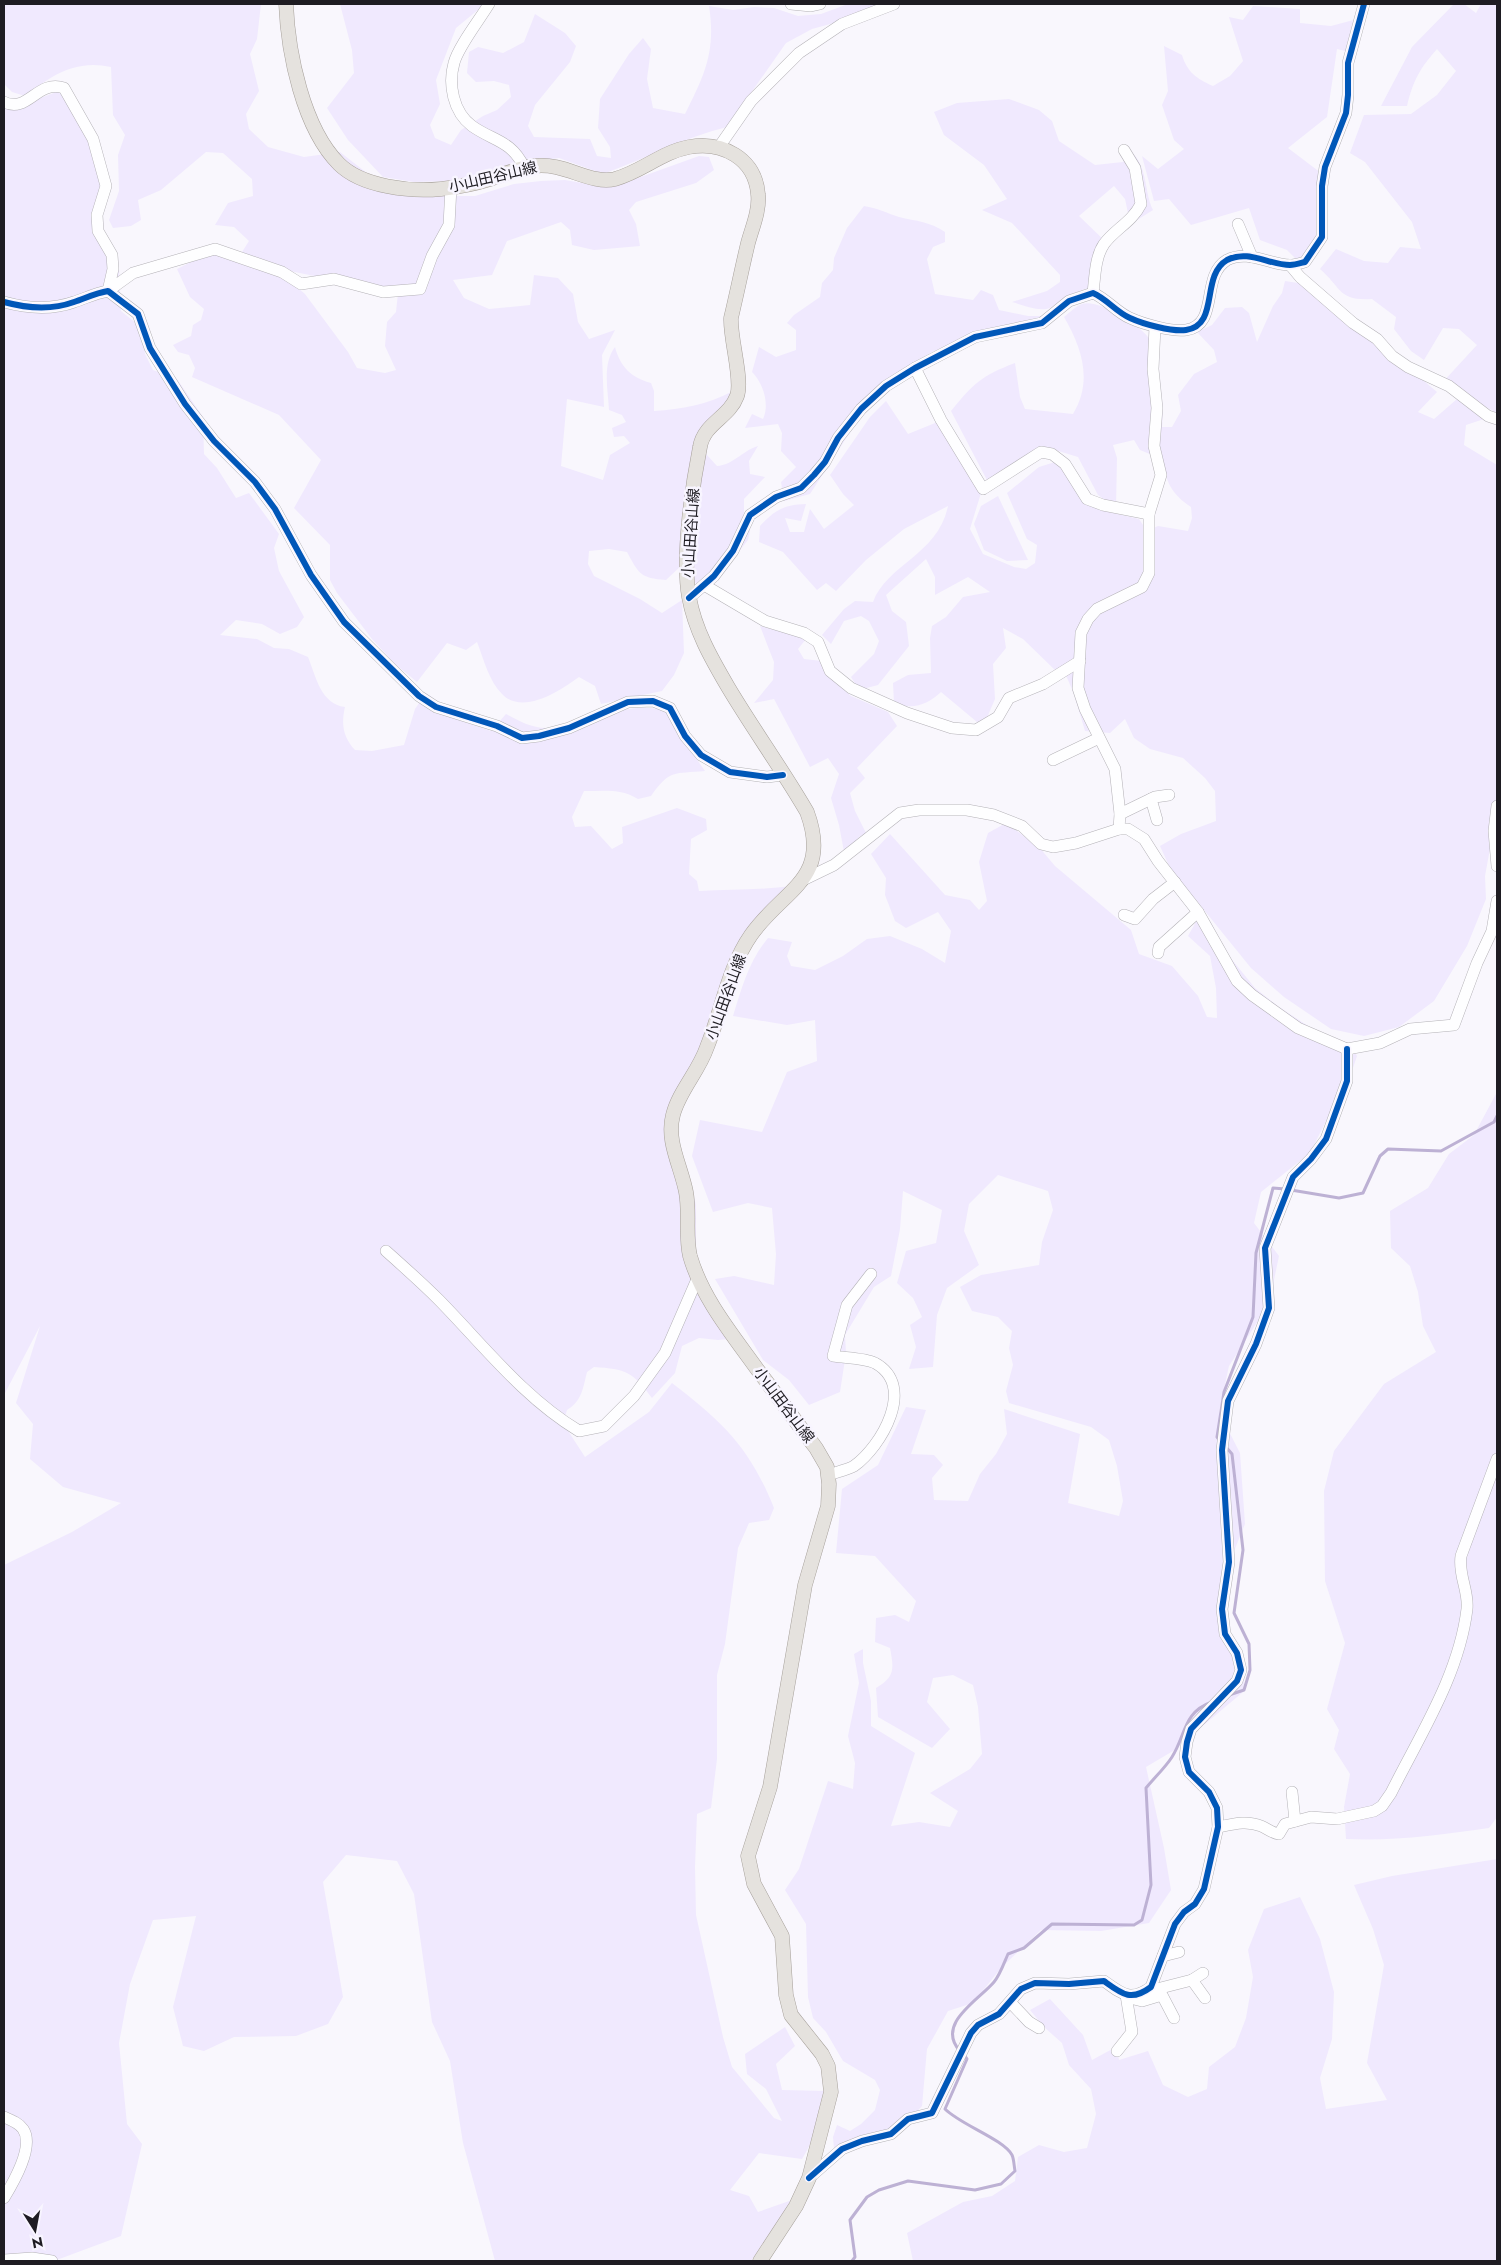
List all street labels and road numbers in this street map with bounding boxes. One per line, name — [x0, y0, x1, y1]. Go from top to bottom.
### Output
street label: 小山田谷山線 — [447, 156, 539, 198]
street label: 小山田谷山線 — [677, 487, 705, 579]
street label: 小山田谷山線 — [700, 951, 752, 1043]
street label: 小山田谷山線 — [748, 1362, 820, 1448]

